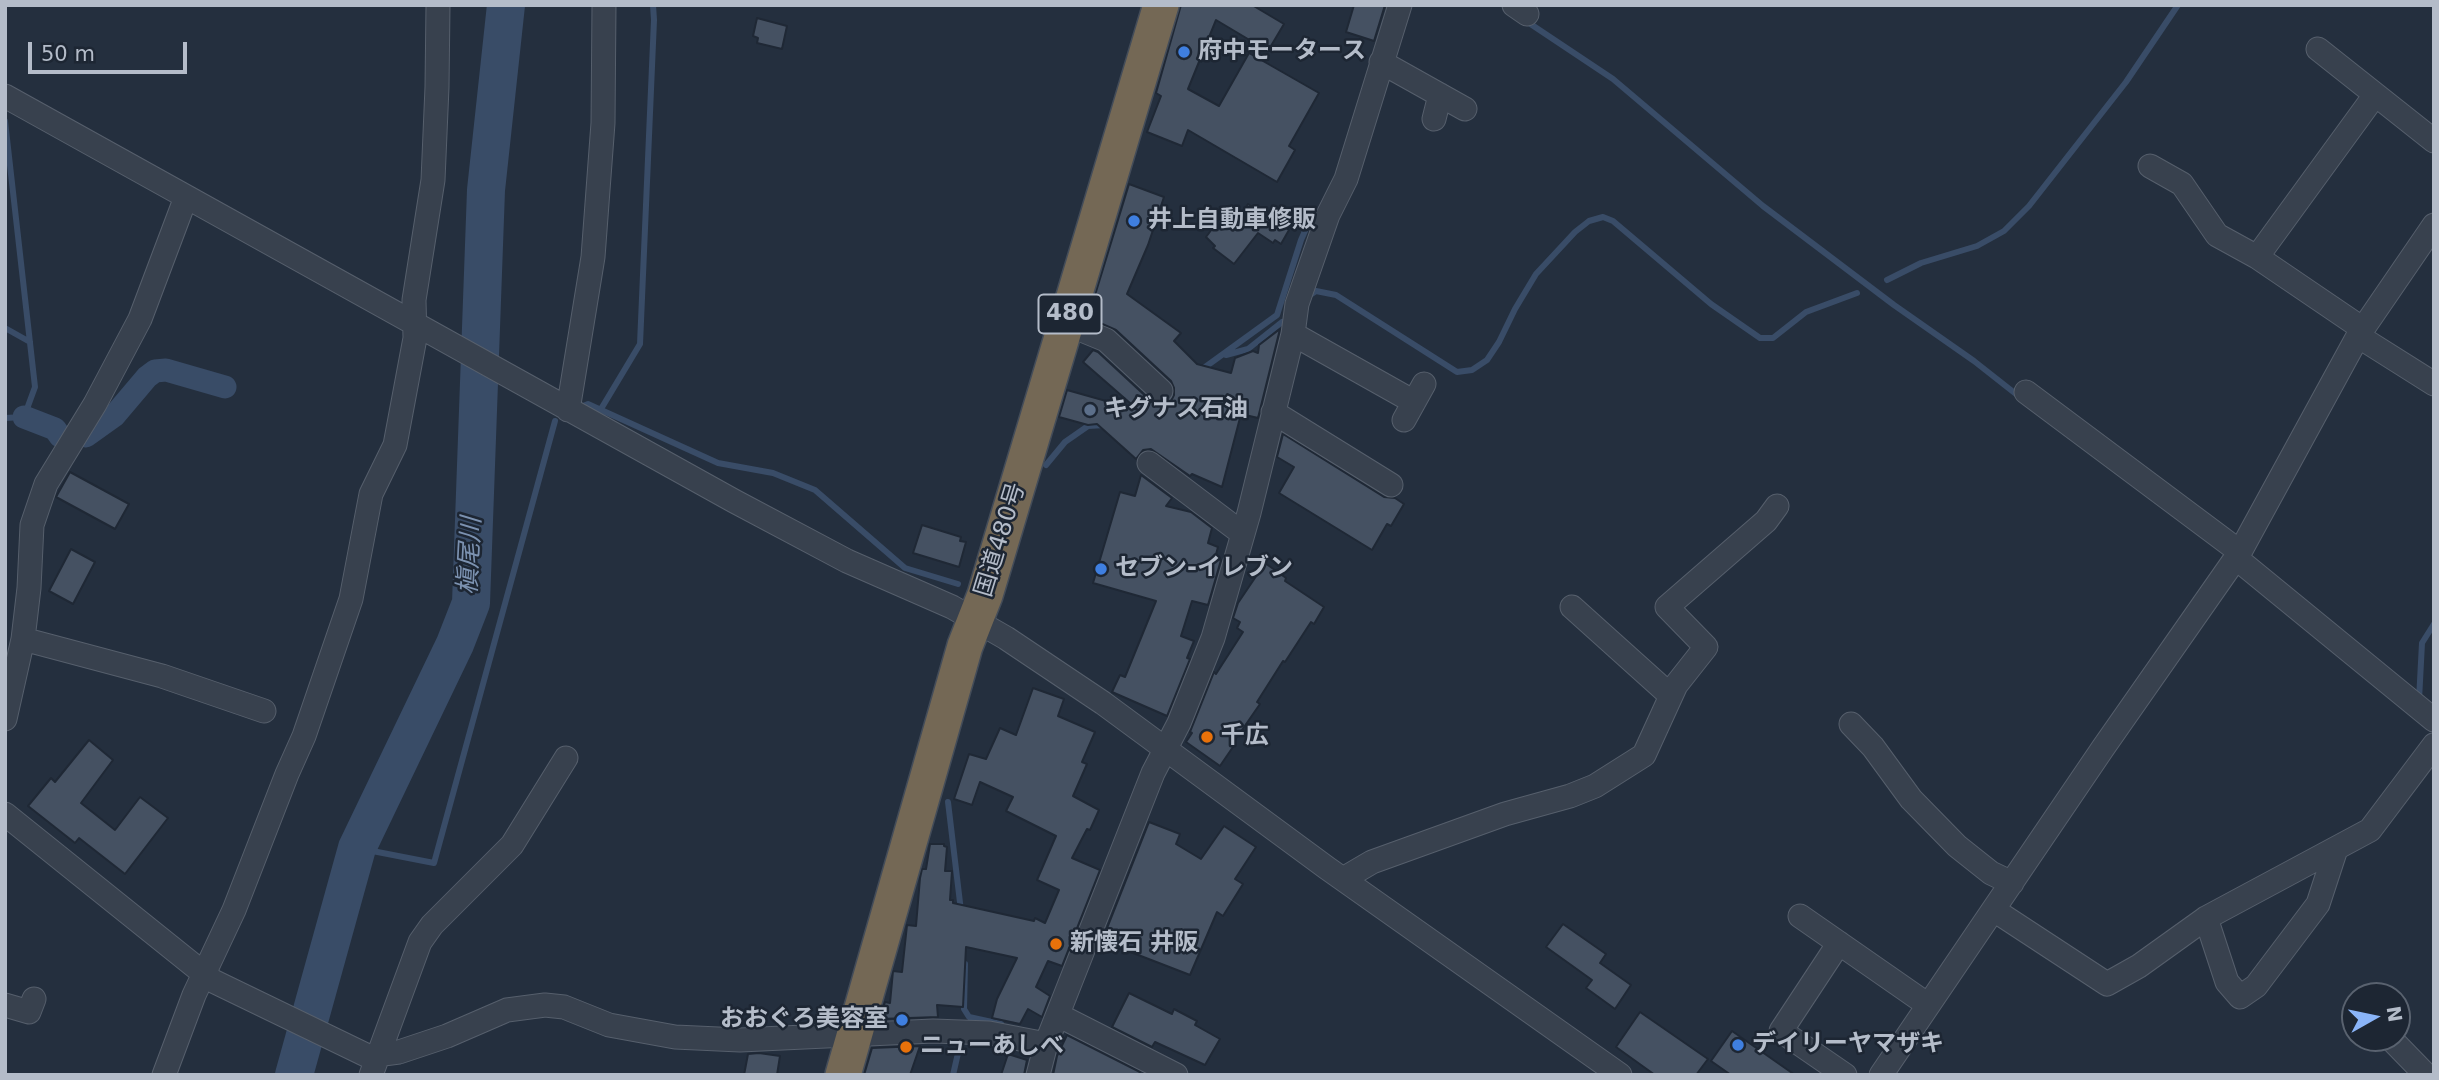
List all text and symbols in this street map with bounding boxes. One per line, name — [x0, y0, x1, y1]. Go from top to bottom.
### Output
scale bar — [32, 28, 191, 72]
place label: 府中モータース — [1198, 38, 1366, 66]
text: 50 m — [41, 42, 95, 66]
marker: 府中モータース — [1176, 44, 1192, 60]
place label: 井上自動車修販 — [1148, 207, 1316, 235]
marker: 井上自動車修販 — [1126, 213, 1142, 229]
road number: 480 — [1038, 294, 1102, 334]
place label: キグナス石油 — [1104, 396, 1248, 424]
marker: キグナス石油 — [1082, 402, 1098, 418]
street label: 国道480号 — [970, 479, 1032, 601]
water label: 槇尾川 — [453, 516, 489, 596]
place label: セブン-イレブン — [1115, 555, 1293, 583]
marker: セブン-イレブン — [1093, 561, 1109, 577]
place label: 千広 — [1221, 723, 1269, 751]
marker: 千広 — [1199, 729, 1215, 745]
place label: 新懐石 井阪 — [1070, 930, 1198, 958]
marker: 新懐石 井阪 — [1048, 936, 1064, 952]
north arrow — [2341, 982, 2411, 1052]
text: N — [2383, 1004, 2407, 1024]
place label: おおぐろ美容室 — [720, 1006, 888, 1034]
marker: おおぐろ美容室 — [894, 1012, 910, 1028]
place label: デイリーヤマザキ — [1752, 1031, 1944, 1059]
place label: ニューあしべ — [920, 1033, 1064, 1061]
marker: デイリーヤマザキ — [1730, 1037, 1746, 1053]
marker: ニューあしべ — [898, 1039, 914, 1055]

